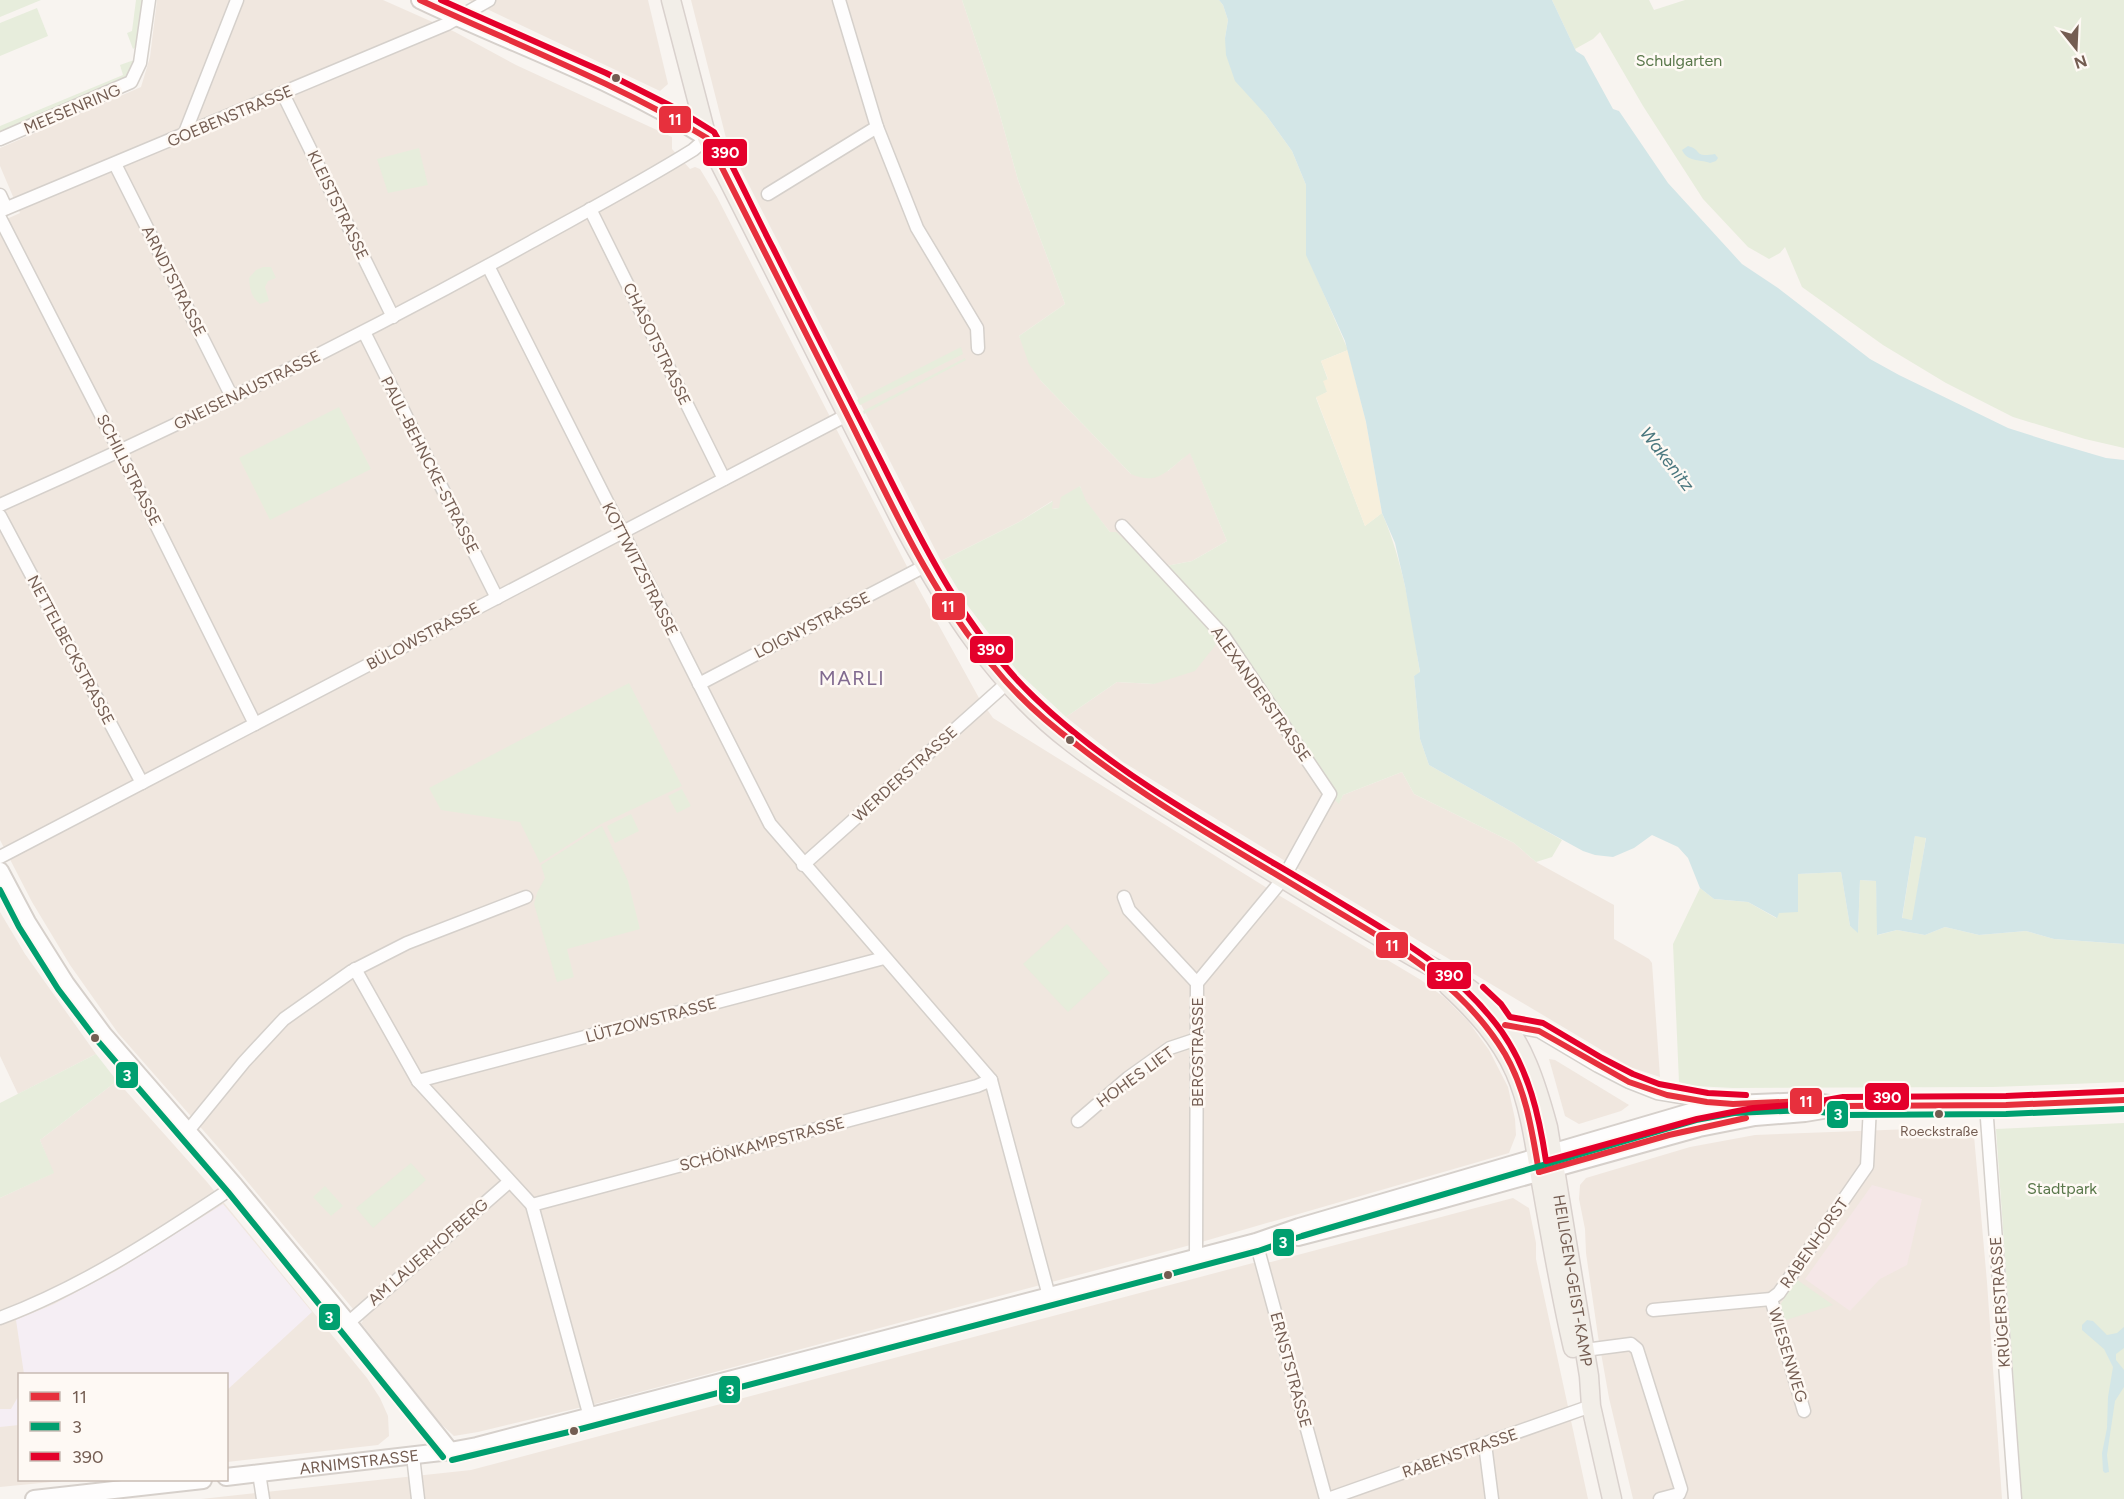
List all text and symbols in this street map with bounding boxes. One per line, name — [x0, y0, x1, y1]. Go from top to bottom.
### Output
north arrow — [2046, 18, 2106, 78]
park label: Schulgarten — [1636, 51, 1722, 70]
text: N — [2072, 51, 2089, 73]
unlabelled marker — [610, 72, 622, 84]
street label: MEESENRING — [21, 80, 123, 138]
street label: GOEBENSTRASSE — [164, 81, 296, 151]
line badge: 11 — [658, 105, 692, 134]
text: 11 — [668, 110, 682, 129]
line badge: 390 — [702, 138, 748, 167]
text: 390 — [711, 143, 739, 162]
street label: KLEISTSTRASSE — [303, 147, 373, 263]
street label: ARNDTSTRASSE — [138, 223, 210, 339]
street label: CHASOTSTRASSE — [619, 280, 695, 408]
street label: GNEISENAUSTRASSE — [171, 346, 323, 434]
street label: PAUL-BEHNCKE-STRASSE — [377, 373, 483, 557]
street label: SCHILLSTRASSE — [93, 411, 165, 529]
water label: Wakenitz — [1635, 422, 1699, 496]
street label: KOTTWITZSTRASSE — [598, 499, 682, 639]
street label: NETTELBECKSTRASSE — [24, 572, 118, 728]
street label: LOIGNYSTRASSE — [751, 588, 873, 662]
line badge: 11 — [931, 592, 966, 621]
text: 11 — [941, 597, 955, 616]
street label: BÜLOWSTRASSE — [363, 598, 483, 674]
street label: ALEXANDERSTRASSE — [1207, 623, 1315, 765]
line badge: 390 — [969, 635, 1014, 664]
text: 390 — [977, 640, 1005, 659]
district label: MARLI — [819, 666, 885, 690]
street label: WERDERSTRASSE — [849, 722, 961, 826]
unlabelled marker — [1064, 734, 1076, 746]
line badge: 11 — [1375, 931, 1409, 959]
text: 11 — [1385, 936, 1399, 955]
line badge: 390 — [1426, 961, 1472, 990]
text: 390 — [1435, 966, 1463, 985]
street label: LÜTZOWSTRASSE — [583, 993, 719, 1047]
street label: BERGSTRASSE — [1188, 997, 1207, 1107]
unlabelled marker — [89, 1032, 101, 1044]
street label: HOHES LIET — [1093, 1043, 1177, 1111]
line badge: 3 — [115, 1061, 139, 1089]
text: 3 — [123, 1066, 132, 1085]
line badge: 390 — [1864, 1082, 1910, 1111]
line badge: 11 — [1789, 1087, 1823, 1115]
text: 390 — [1873, 1088, 1901, 1107]
text: 11 — [1799, 1092, 1813, 1111]
line badge: 3 — [1826, 1100, 1849, 1129]
text: 3 — [1834, 1105, 1843, 1124]
marker: Roeckstraße — [1933, 1108, 1945, 1120]
street label: SCHÖNKAMPSTRASSE — [677, 1113, 847, 1175]
place label: Roeckstraße — [1900, 1123, 1978, 1140]
park label: Stadtpark — [2027, 1179, 2097, 1198]
street label: HEILIGEN-GEIST-KAMP — [1550, 1193, 1597, 1368]
street label: RABENHORST — [1776, 1194, 1852, 1292]
street label: AM LAUERHOFBERG — [364, 1195, 492, 1309]
line badge: 3 — [1272, 1228, 1295, 1257]
text: 3 — [1279, 1233, 1288, 1252]
street label: KRÜGERSTRASSE — [1986, 1236, 2014, 1368]
unlabelled marker — [1162, 1269, 1174, 1281]
line badge: 3 — [318, 1303, 341, 1331]
street label: WIESENWEG — [1765, 1305, 1811, 1405]
text: 3 — [325, 1308, 334, 1327]
street label: ERNSTSTRASSE — [1266, 1310, 1316, 1430]
legend — [18, 1373, 228, 1481]
line badge: 3 — [718, 1375, 741, 1404]
text: 3 — [726, 1381, 735, 1400]
text: 11 — [72, 1386, 87, 1408]
text: 3 — [72, 1416, 82, 1438]
street label: RABENSTRASSE — [1400, 1424, 1520, 1482]
unlabelled marker — [568, 1425, 580, 1437]
street label: ARNIMSTRASSE — [298, 1445, 420, 1478]
text: 390 — [72, 1446, 104, 1468]

